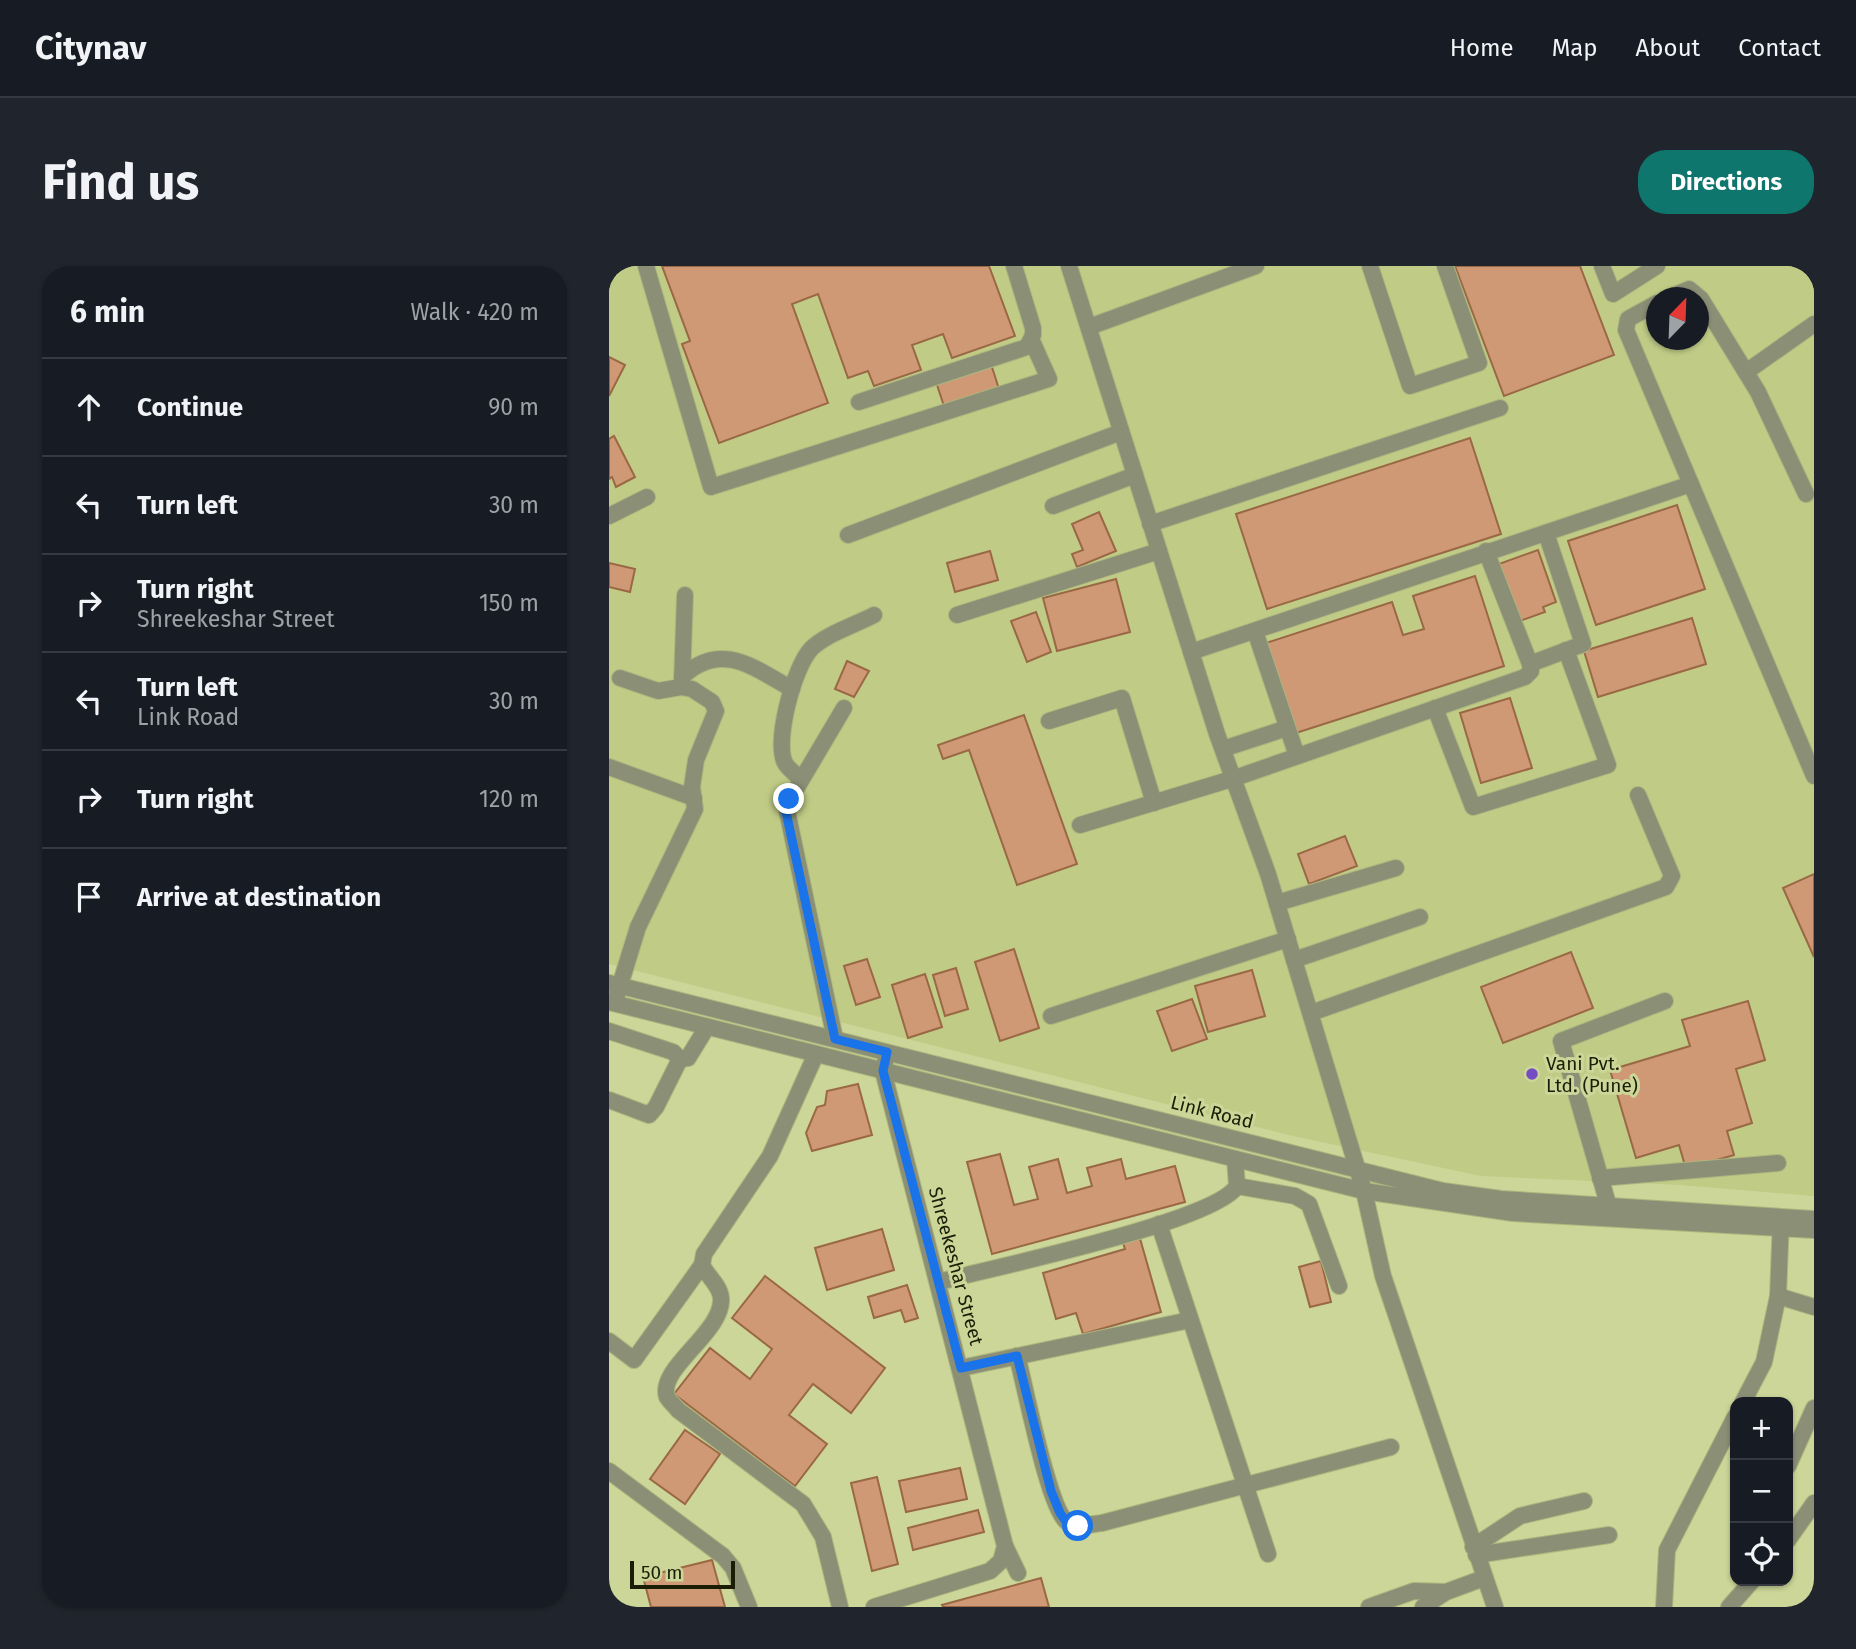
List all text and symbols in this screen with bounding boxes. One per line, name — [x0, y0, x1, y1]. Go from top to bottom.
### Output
text: Citynav — [35, 28, 147, 68]
text: Home — [1450, 34, 1514, 62]
text: Map — [1552, 34, 1598, 62]
text: About — [1636, 34, 1700, 62]
text: Contact — [1738, 34, 1821, 62]
button: Directions — [1638, 150, 1814, 214]
text: Find us — [42, 153, 199, 212]
north arrow — [1646, 287, 1709, 350]
text: 6 min — [70, 294, 145, 330]
text: Walk · 420 m — [410, 298, 539, 326]
icon: ahead — [70, 388, 108, 426]
text: Continue — [137, 392, 243, 423]
text: 90 m — [488, 393, 539, 421]
icon: left — [70, 486, 108, 524]
text: Turn left — [137, 490, 238, 521]
text: 30 m — [489, 491, 539, 519]
text: Turn right — [137, 574, 254, 605]
icon: right — [70, 584, 108, 622]
text: 150 m — [479, 589, 539, 617]
text: Shreekeshar Street — [137, 605, 334, 633]
text: Turn left — [137, 672, 238, 703]
icon: left — [70, 682, 108, 720]
text: 30 m — [489, 687, 539, 715]
text: Link Road — [137, 703, 239, 731]
icon: right — [70, 780, 108, 818]
route end — [773, 783, 804, 814]
text: Turn right — [137, 784, 254, 815]
text: 120 m — [479, 785, 539, 813]
icon: arrive — [70, 878, 108, 916]
text: Arrive at destination — [137, 882, 381, 913]
place label: Vani Pvt. Ltd. (Pune) — [1546, 1052, 1638, 1097]
marker: Vani Pvt. Ltd. (Pune) — [1524, 1066, 1540, 1082]
street label: Link Road — [1168, 1091, 1256, 1133]
street label: Shreekeshar Street — [924, 1184, 988, 1348]
map controls — [1730, 1397, 1793, 1586]
button: + — [1730, 1397, 1793, 1460]
button: − — [1730, 1460, 1793, 1523]
route start — [1062, 1510, 1093, 1541]
button: locate — [1730, 1523, 1793, 1586]
scale bar — [630, 1558, 735, 1590]
text: 50 m — [641, 1561, 682, 1584]

